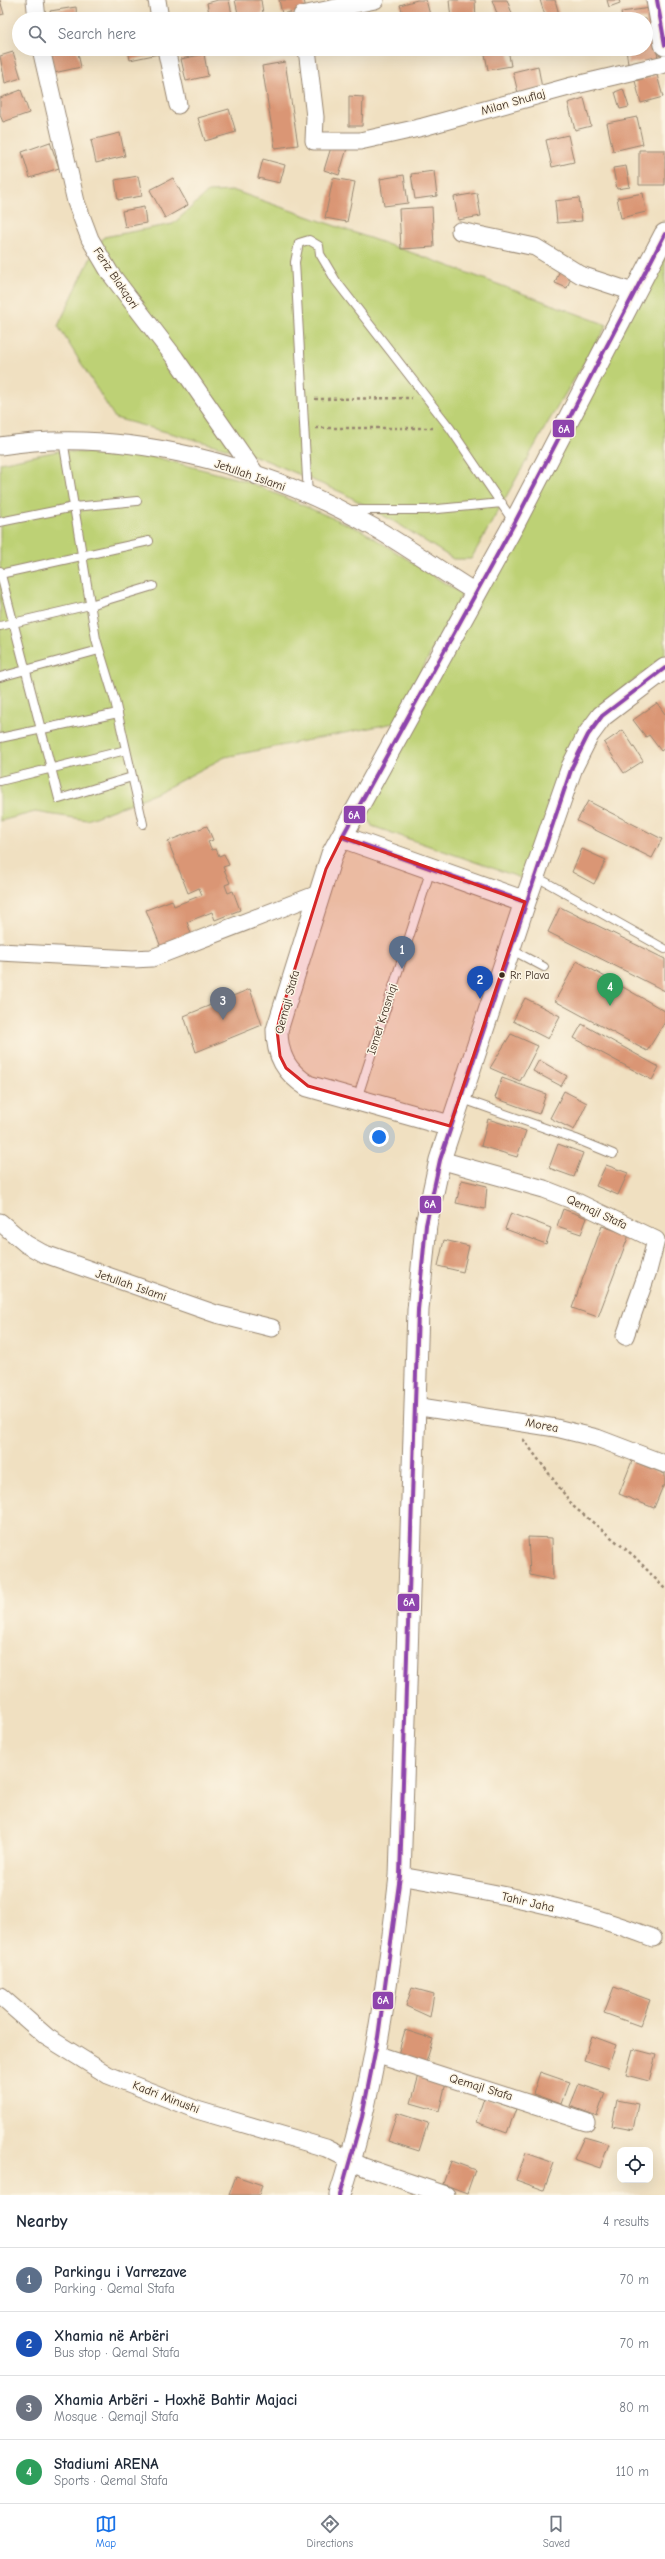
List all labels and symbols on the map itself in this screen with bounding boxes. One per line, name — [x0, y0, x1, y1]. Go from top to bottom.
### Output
street label: Milan Shuflaj — [479, 86, 547, 118]
street label: Feriz Blakqori — [90, 245, 142, 311]
line badge: 6A — [552, 419, 575, 438]
text: 6A — [558, 423, 570, 436]
street label: Jetullah Islami — [213, 456, 287, 494]
line badge: 6A — [343, 805, 366, 824]
text: 6A — [348, 809, 360, 822]
pin: 1 — [389, 936, 415, 969]
pin: 2 — [467, 966, 493, 999]
street label: Qemajl Stafa — [272, 969, 302, 1035]
place label: Rr. Plava — [510, 969, 549, 982]
marker: Rr. Plava — [497, 970, 507, 980]
pin: 4 — [597, 973, 623, 1006]
street label: Ismet Krasniqi — [364, 982, 400, 1056]
pin: 3 — [210, 987, 236, 1020]
your location — [369, 1127, 389, 1147]
street label: Qemajl Stafa — [564, 1192, 630, 1232]
line badge: 6A — [419, 1195, 442, 1214]
text: 6A — [424, 1198, 436, 1211]
street label: Jetullah Islami — [94, 1266, 168, 1304]
street label: Morea — [524, 1415, 560, 1435]
line badge: 6A — [397, 1593, 420, 1612]
text: 6A — [403, 1596, 415, 1609]
street label: Tahir Jaha — [500, 1889, 556, 1915]
line badge: 6A — [372, 1991, 394, 2010]
text: 6A — [377, 1994, 389, 2007]
street label: Qemajl Stafa — [448, 2071, 514, 2103]
street label: Kadri Minushi — [131, 2078, 201, 2116]

